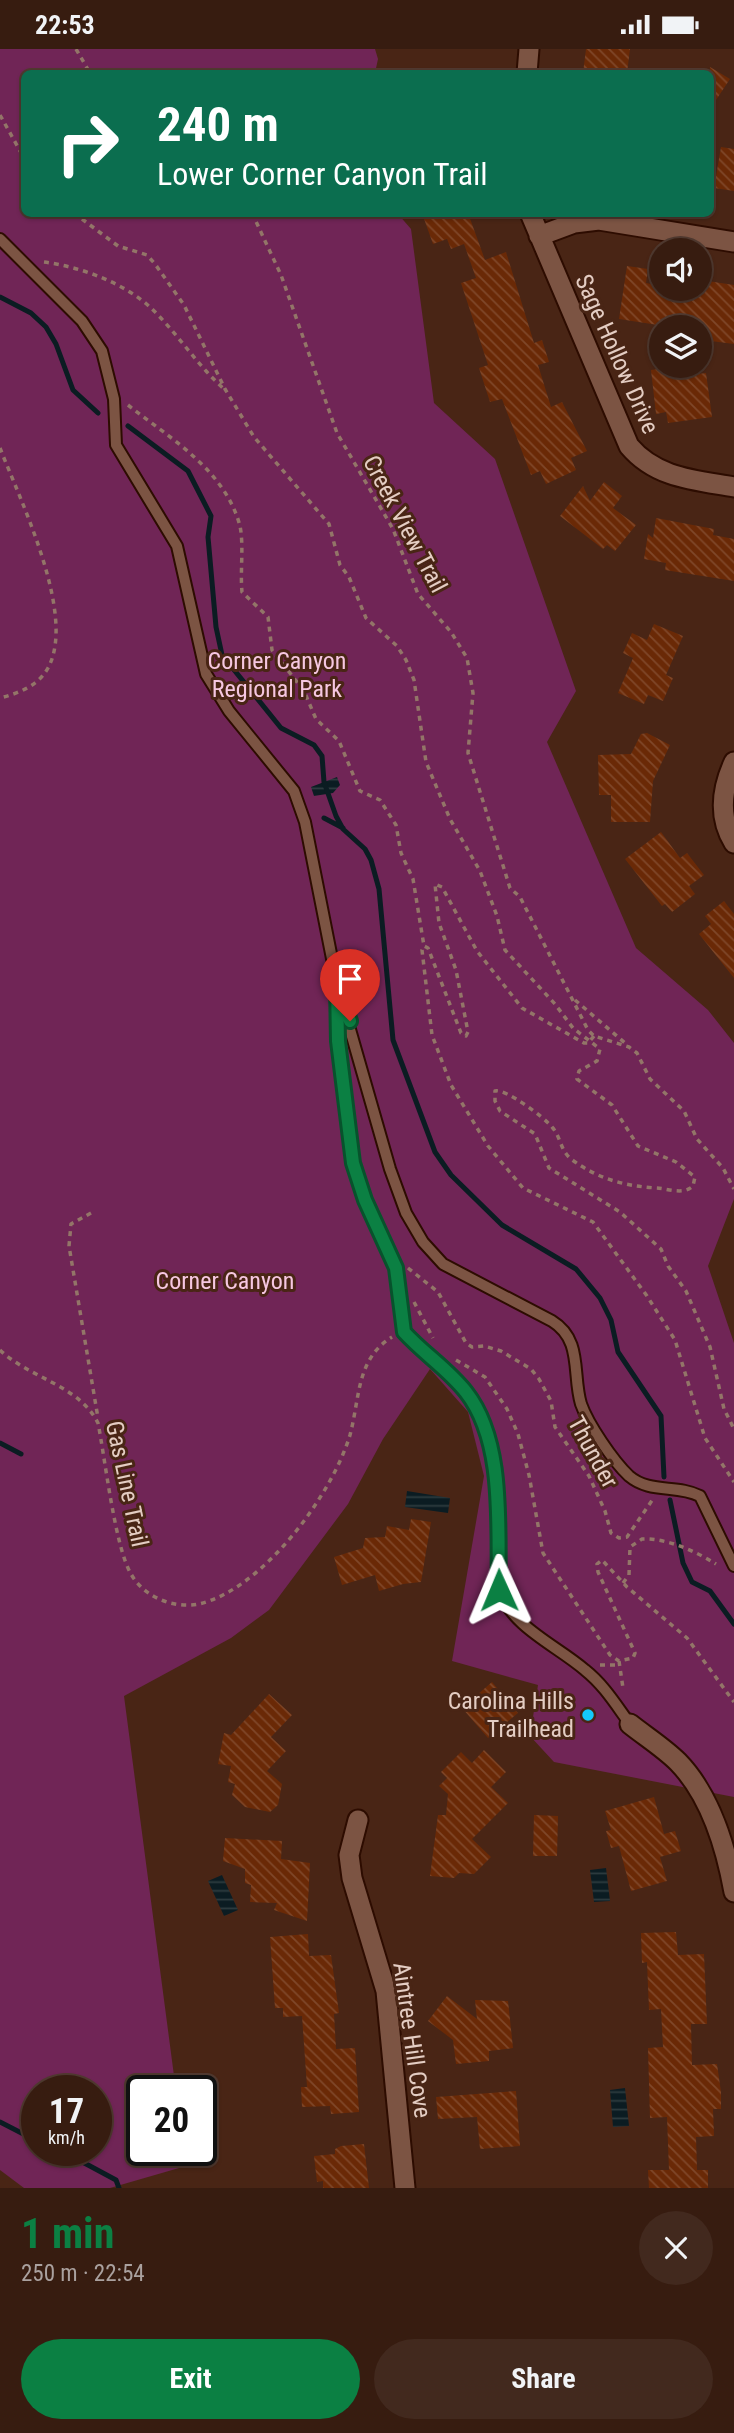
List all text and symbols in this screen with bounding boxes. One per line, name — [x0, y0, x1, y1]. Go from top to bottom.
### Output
text: 22:53 — [35, 10, 95, 40]
text: 240 m — [157, 96, 279, 153]
icon: right — [42, 98, 133, 189]
text: Lower Corner Canyon Trail — [157, 155, 488, 193]
map controls — [649, 238, 712, 378]
button: sound — [649, 238, 712, 301]
street label: Sage Hollow Drive — [569, 270, 665, 438]
button: layers — [649, 315, 712, 378]
street label: Creek View Trail — [357, 451, 453, 597]
park label: Corner Canyon Regional Park — [208, 647, 346, 703]
pin — [320, 949, 380, 1021]
icon: arrive — [331, 960, 369, 998]
park label: Corner Canyon — [156, 1267, 294, 1295]
street label: Thunder — [562, 1411, 624, 1493]
street label: Gas Line Trail — [100, 1419, 154, 1549]
position arrow — [462, 1553, 536, 1627]
place label: Carolina Hills Trailhead — [448, 1687, 574, 1743]
marker: Carolina Hills Trailhead — [580, 1707, 596, 1723]
street label: Aintree Hill Cove — [387, 1960, 437, 2120]
speed limit sign: 20 — [126, 2075, 217, 2166]
text: 17 — [49, 2091, 84, 2132]
text: km/h — [48, 2127, 85, 2148]
text: 1 min — [21, 2209, 114, 2258]
button: close — [639, 2211, 713, 2285]
text: 250 m · 22:54 — [21, 2260, 145, 2287]
button: Exit — [21, 2339, 360, 2419]
button: Share — [374, 2339, 713, 2419]

